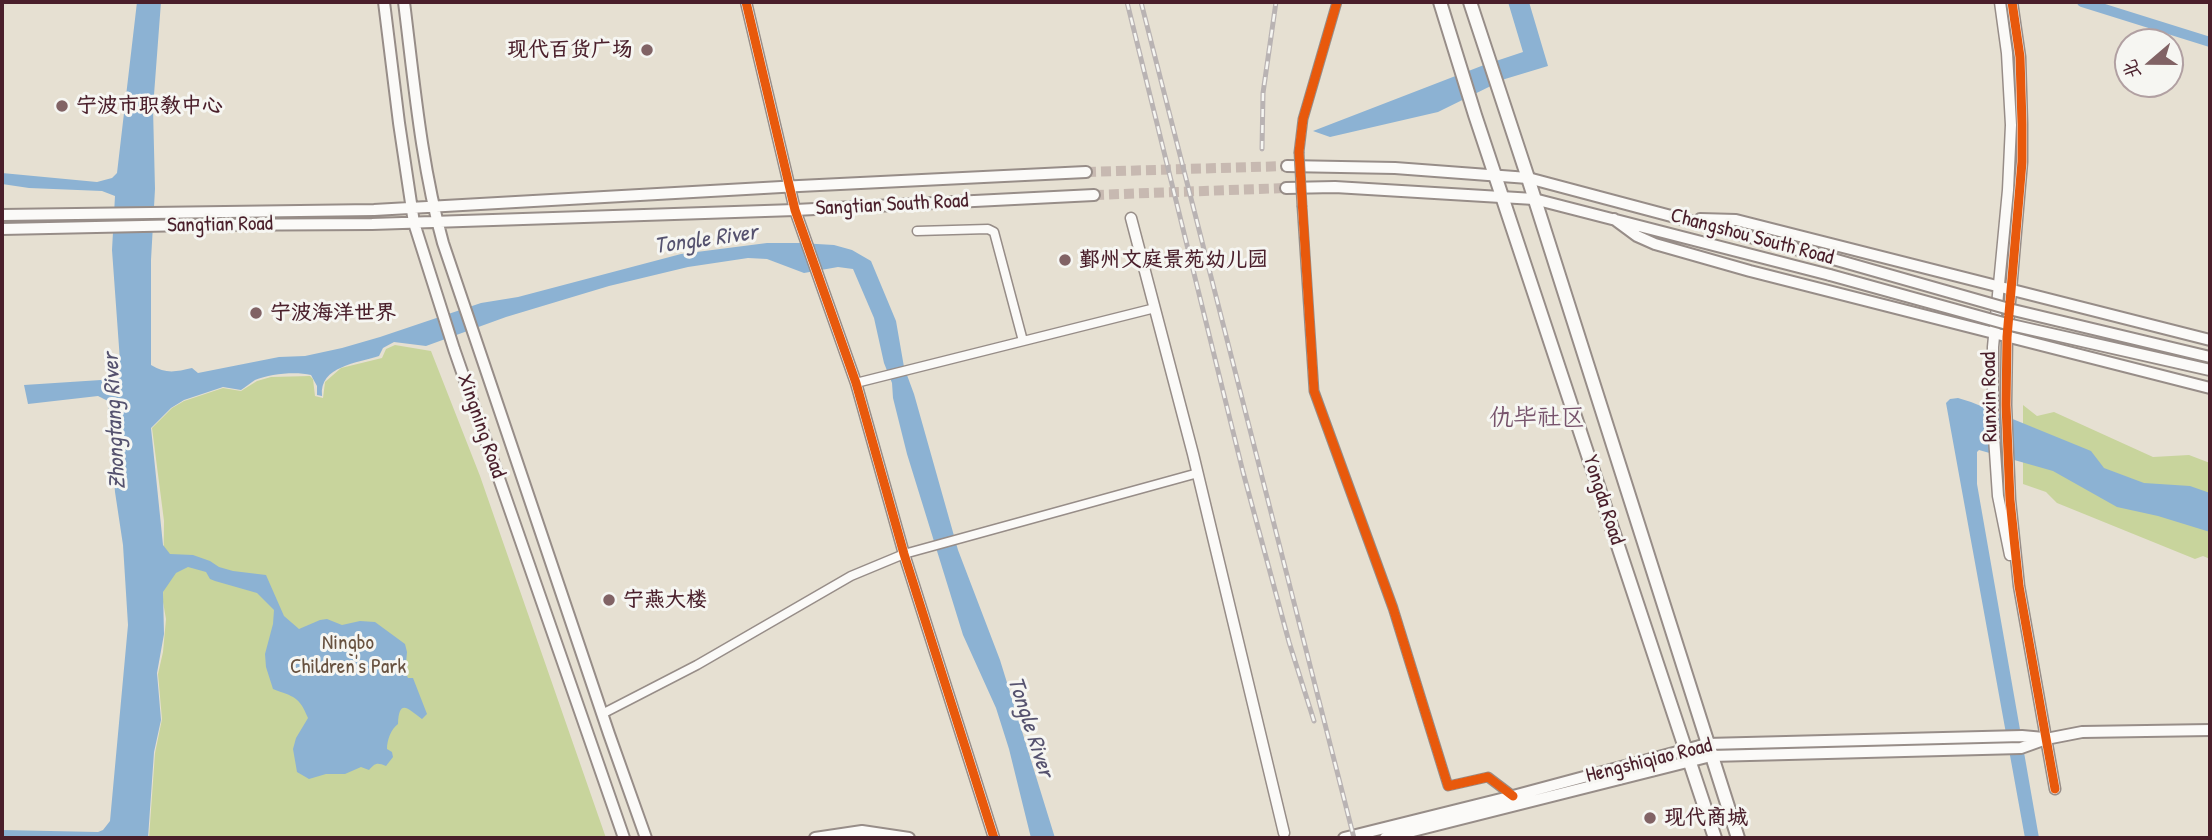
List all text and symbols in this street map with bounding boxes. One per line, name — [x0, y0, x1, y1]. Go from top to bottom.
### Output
north arrow — [2114, 28, 2184, 98]
place label: 现代百货广场 — [507, 37, 633, 63]
marker: 现代百货广场 — [639, 42, 655, 58]
text: 北 — [2116, 56, 2147, 83]
place label: 宁波市职教中心 — [76, 93, 223, 119]
marker: 宁波市职教中心 — [54, 98, 70, 114]
street label: Sangtian South Road — [815, 188, 969, 222]
street label: Changshou South Road — [1668, 203, 1836, 271]
street label: Sangtian Road — [167, 211, 273, 239]
water label: Tongle River — [653, 219, 759, 261]
place label: 鄞州文庭景苑幼儿园 — [1079, 247, 1268, 273]
marker: 鄞州文庭景苑幼儿园 — [1057, 252, 1073, 268]
place label: 宁波海洋世界 — [270, 300, 396, 326]
marker: 宁波海洋世界 — [248, 305, 264, 321]
water label: Zhongtang River — [98, 352, 132, 490]
street label: Runxin Road — [1977, 352, 2003, 442]
street label: Xingning Road — [451, 371, 511, 481]
district label: 仇毕社区 — [1489, 405, 1585, 433]
street label: Yongda Road — [1577, 452, 1629, 548]
place label: 宁燕大楼 — [623, 587, 707, 613]
marker: 宁燕大楼 — [601, 592, 617, 608]
park label: Ningbo Children's Park — [290, 630, 406, 680]
water label: Tongle River — [1001, 673, 1059, 781]
street label: Hengshiqiao Road — [1583, 733, 1715, 789]
place label: 现代商城 — [1664, 805, 1748, 831]
marker: 现代商城 — [1642, 810, 1658, 826]

